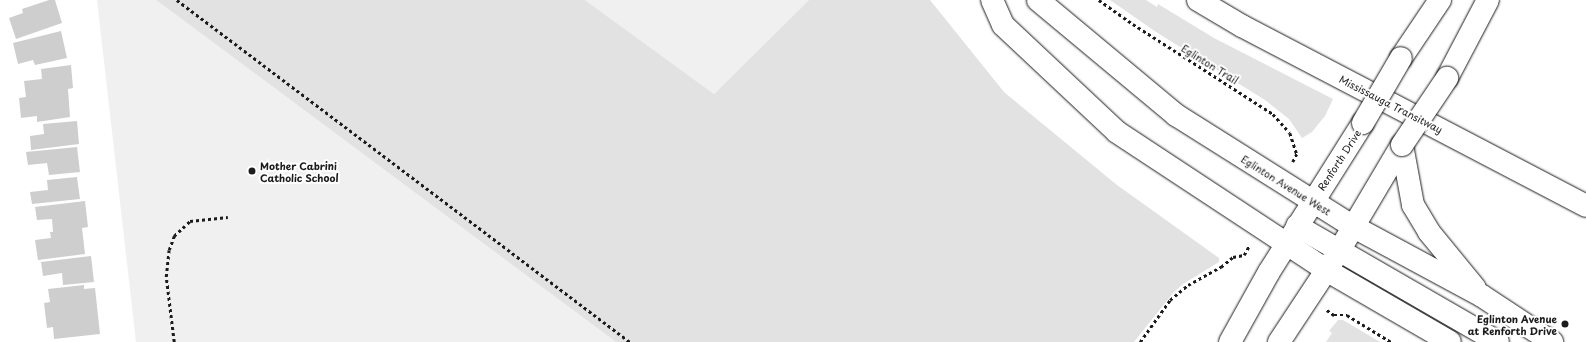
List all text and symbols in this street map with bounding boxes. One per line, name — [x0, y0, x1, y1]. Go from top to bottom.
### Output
street label: Eglinton Trail — [1179, 42, 1241, 86]
street label: Mississauga Transitway — [1337, 73, 1445, 135]
street label: Renforth Drive — [1315, 127, 1363, 193]
street label: Eglinton Avenue West — [1239, 153, 1333, 217]
place label: Mother Cabrini Catholic School — [260, 159, 339, 182]
marker: Mother Cabrini Catholic School — [247, 166, 257, 176]
place label: Eglinton Avenue at Renforth Drive — [1468, 312, 1557, 336]
marker: Eglinton Avenue at Renforth Drive — [1560, 319, 1570, 329]

